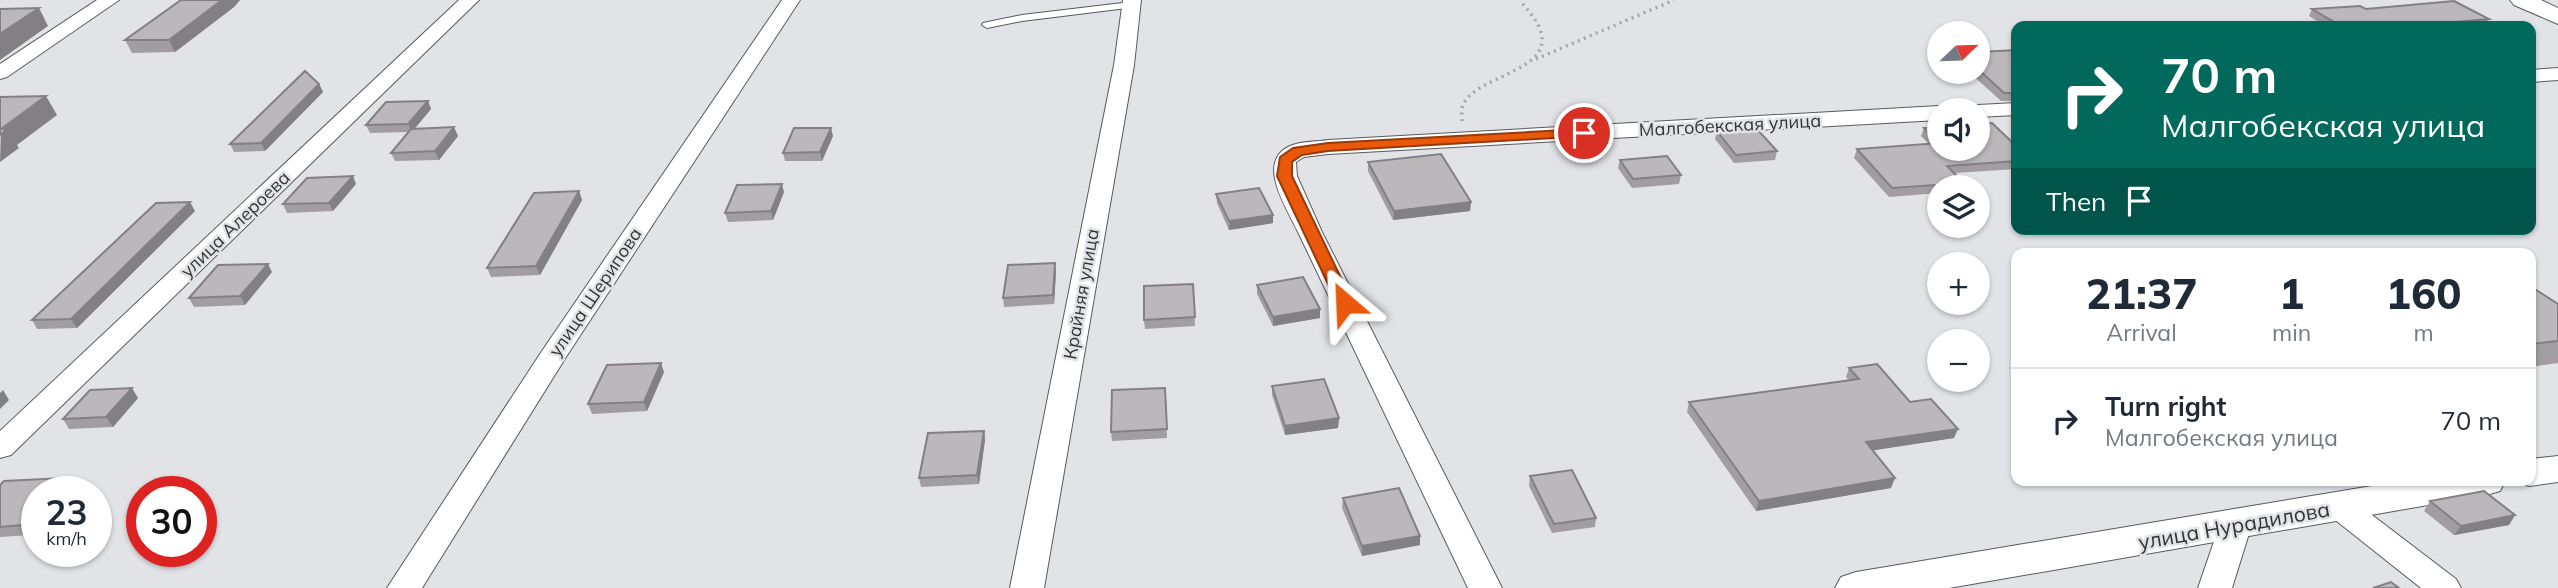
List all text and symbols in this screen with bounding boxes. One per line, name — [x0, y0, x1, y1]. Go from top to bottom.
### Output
north arrow — [1927, 21, 1990, 84]
map controls — [1927, 21, 1990, 392]
text: 70 m — [2161, 44, 2277, 105]
icon: right — [2046, 49, 2137, 140]
button: sound — [1927, 98, 1990, 161]
pin — [1554, 103, 1614, 163]
text: Малгобекская улица — [2161, 105, 2485, 145]
street label: Малгобекская улица — [1638, 109, 1822, 141]
icon: arrive — [1565, 114, 1603, 152]
street label: улица Алероева — [175, 166, 295, 282]
button: layers — [1927, 175, 1990, 238]
icon: arrive — [2120, 182, 2158, 220]
text: Then — [2046, 185, 2106, 218]
street label: улица Шерипова — [543, 223, 647, 361]
street label: Крайняя улица — [1058, 227, 1104, 361]
button: + — [1927, 252, 1990, 315]
position arrow — [1308, 266, 1382, 340]
text: 21:37 — [2086, 267, 2197, 320]
text: 1 — [2279, 267, 2304, 320]
text: 160 — [2386, 267, 2461, 320]
text: Arrival — [2106, 318, 2177, 347]
text: min — [2272, 318, 2311, 347]
text: m — [2413, 318, 2434, 347]
button: − — [1927, 329, 1990, 392]
text: Turn right — [2105, 390, 2226, 423]
icon: right — [2046, 402, 2084, 440]
text: 70 m — [2440, 404, 2501, 437]
text: Малгобекская улица — [2105, 423, 2338, 452]
speed limit sign: 30 — [126, 476, 217, 567]
text: 23 — [45, 490, 88, 534]
street label: улица Нурадилова — [2136, 495, 2332, 555]
text: km/h — [46, 527, 87, 550]

